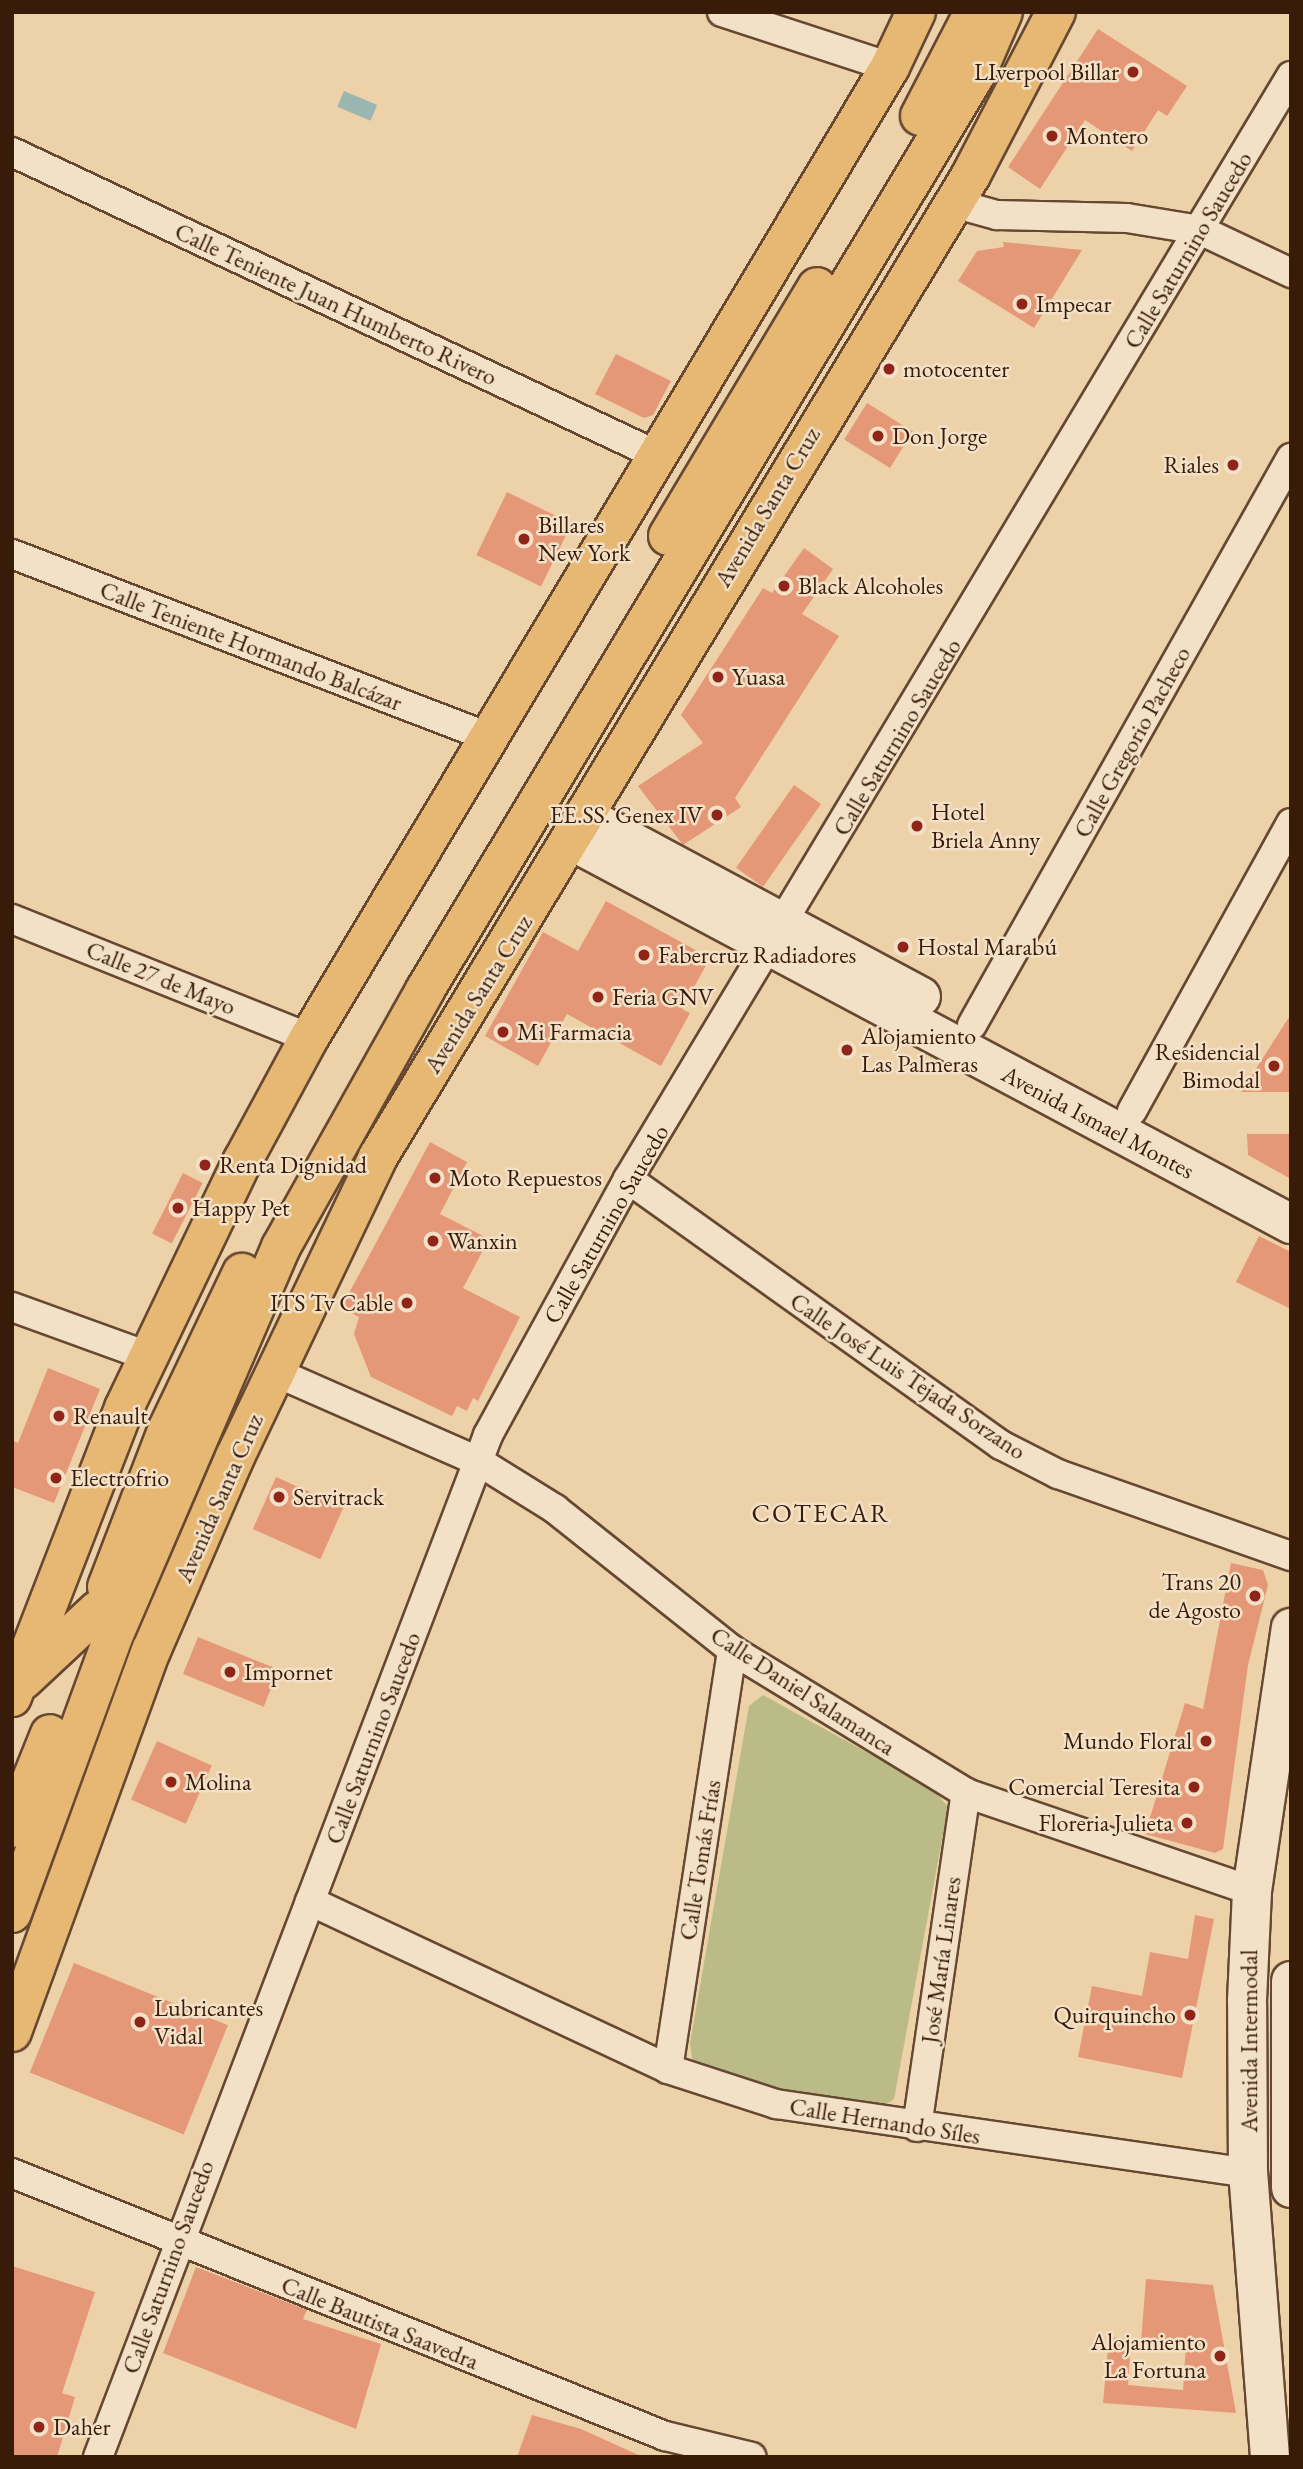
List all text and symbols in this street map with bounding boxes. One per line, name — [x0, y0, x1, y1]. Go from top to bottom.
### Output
place label: LIverpool Billar — [974, 58, 1119, 86]
marker: LIverpool Billar — [1125, 64, 1141, 80]
place label: Montero — [1066, 122, 1148, 150]
marker: Montero — [1044, 128, 1060, 144]
street label: Calle Saturnino Saucedo — [1118, 146, 1258, 354]
street label: Calle Teniente Juan Humberto Rivero — [170, 217, 502, 391]
place label: Impecar — [1036, 290, 1111, 318]
marker: Impecar — [1014, 296, 1030, 312]
place label: motocenter — [903, 355, 1009, 383]
marker: motocenter — [881, 361, 897, 377]
street label: Avenida Santa Cruz — [708, 422, 826, 592]
place label: Don Jorge — [892, 422, 987, 450]
marker: Don Jorge — [870, 428, 886, 444]
place label: Riales — [1164, 451, 1219, 479]
marker: Riales — [1225, 457, 1241, 473]
place label: Billares New York — [538, 511, 630, 567]
marker: Billares New York — [516, 531, 532, 547]
place label: Black Alcoholes — [798, 572, 943, 600]
street label: Calle Teniente Hormando Balcázar — [96, 575, 406, 717]
marker: Black Alcoholes — [776, 578, 792, 594]
street label: Calle Saturnino Saucedo — [827, 633, 967, 841]
street label: Calle Gregorio Pacheco — [1068, 641, 1196, 843]
place label: Yuasa — [732, 663, 785, 691]
marker: Yuasa — [710, 669, 726, 685]
place label: Hotel Briela Anny — [931, 798, 1040, 854]
place label: EE.SS. Genex IV — [550, 801, 703, 829]
marker: EE.SS. Genex IV — [709, 807, 725, 823]
marker: Hotel Briela Anny — [909, 818, 925, 834]
street label: Avenida Santa Cruz — [418, 909, 538, 1079]
place label: Hostal Marabú — [917, 933, 1057, 961]
street label: Calle 27 de Mayo — [82, 935, 240, 1021]
marker: Hostal Marabú — [895, 939, 911, 955]
place label: Fabercruz Radiadores — [658, 941, 856, 969]
marker: Fabercruz Radiadores — [636, 947, 652, 963]
place label: Feria GNV — [612, 983, 714, 1011]
marker: Feria GNV — [590, 989, 606, 1005]
place label: Mi Farmacia — [517, 1018, 632, 1046]
place label: Alojamiento Las Palmeras — [861, 1022, 978, 1078]
marker: Mi Farmacia — [495, 1024, 511, 1040]
place label: Residencial Bimodal — [1155, 1038, 1260, 1094]
marker: Alojamiento Las Palmeras — [839, 1042, 855, 1058]
marker: Residencial Bimodal — [1266, 1058, 1282, 1074]
street label: Avenida Ismael Montes — [997, 1059, 1199, 1185]
street label: Calle Saturnino Saucedo — [537, 1119, 675, 1329]
place label: Renta Dignidad — [219, 1151, 367, 1179]
marker: Renta Dignidad — [197, 1157, 213, 1173]
place label: Moto Repuestos — [449, 1164, 602, 1192]
marker: Moto Repuestos — [427, 1170, 443, 1186]
place label: Happy Pet — [192, 1194, 290, 1222]
marker: Happy Pet — [170, 1200, 186, 1216]
place label: Wanxin — [447, 1227, 518, 1255]
marker: Wanxin — [425, 1233, 441, 1249]
street label: Calle José Luis Tejada Sorzano — [785, 1286, 1031, 1466]
place label: ITS Tv Cable — [270, 1289, 393, 1317]
marker: ITS Tv Cable — [399, 1295, 415, 1311]
place label: Renault — [73, 1402, 148, 1430]
marker: Renault — [51, 1408, 67, 1424]
street label: Avenida Santa Cruz — [169, 1409, 269, 1587]
place label: Electrofrio — [70, 1464, 169, 1492]
marker: Electrofrio — [48, 1470, 64, 1486]
place label: Servitrack — [293, 1483, 384, 1511]
marker: Servitrack — [271, 1489, 287, 1505]
district label: COTECAR — [752, 1498, 890, 1530]
place label: Trans 20 de Agosto — [1149, 1568, 1241, 1624]
marker: Trans 20 de Agosto — [1247, 1588, 1263, 1604]
street label: Calle Daniel Salamanca — [705, 1621, 901, 1761]
street label: Calle Saturnino Saucedo — [319, 1628, 427, 1848]
place label: Impornet — [244, 1658, 333, 1686]
marker: Impornet — [222, 1664, 238, 1680]
place label: Mundo Floral — [1063, 1727, 1192, 1755]
marker: Mundo Floral — [1198, 1733, 1214, 1749]
place label: Molina — [185, 1768, 252, 1796]
place label: Comercial Teresita — [1008, 1773, 1180, 1801]
marker: Molina — [163, 1774, 179, 1790]
street label: Calle Tomás Frías — [673, 1778, 727, 1942]
marker: Comercial Teresita — [1186, 1779, 1202, 1795]
place label: Floreria Julieta — [1039, 1809, 1173, 1837]
marker: Floreria Julieta — [1179, 1815, 1195, 1831]
street label: José María Linares — [915, 1875, 967, 2045]
street label: Avenida Intermodal — [1235, 1949, 1263, 2133]
place label: Lubricantes Vidal — [154, 1994, 263, 2050]
place label: Quirquincho — [1053, 2001, 1176, 2029]
marker: Quirquincho — [1182, 2007, 1198, 2023]
marker: Lubricantes Vidal — [132, 2014, 148, 2030]
street label: Calle Hernando Síles — [788, 2092, 982, 2150]
street label: Calle Saturnino Saucedo — [116, 2156, 220, 2378]
street label: Calle Bautista Saavedra — [277, 2270, 483, 2376]
place label: Alojamiento La Fortuna — [1091, 2328, 1206, 2384]
marker: Alojamiento La Fortuna — [1212, 2348, 1228, 2364]
place label: Daher — [53, 2413, 110, 2441]
marker: Daher — [31, 2419, 47, 2435]

